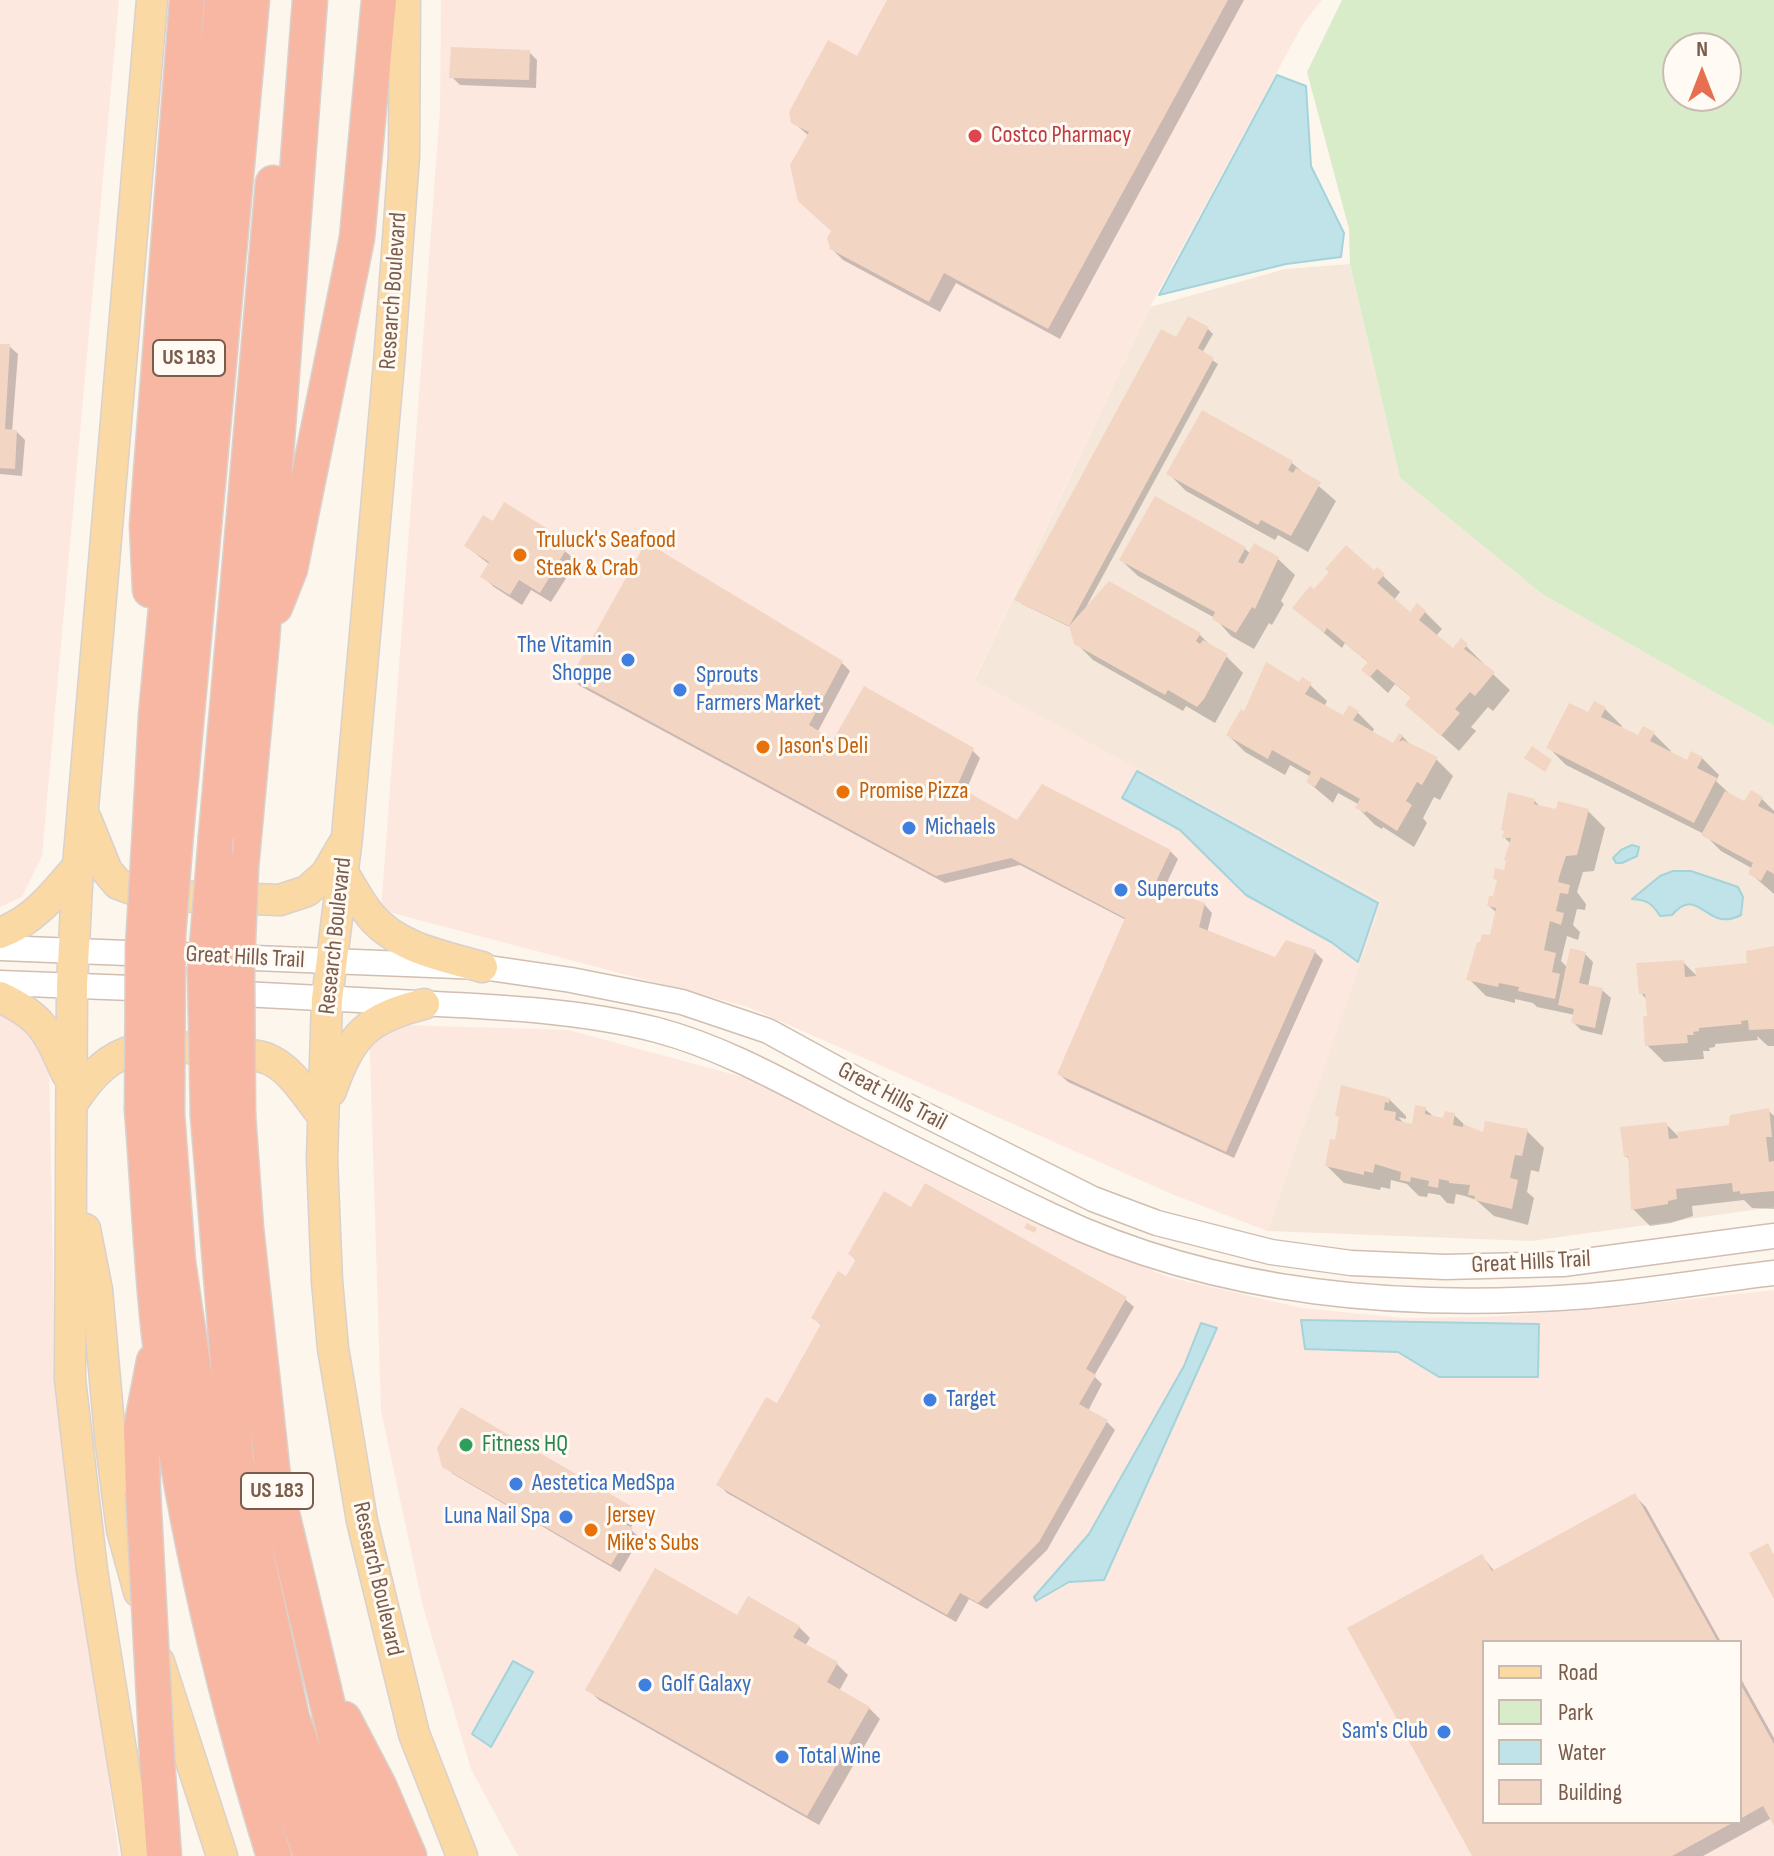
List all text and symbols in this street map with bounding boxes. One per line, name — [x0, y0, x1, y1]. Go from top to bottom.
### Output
north arrow — [1662, 32, 1742, 112]
text: N — [1696, 36, 1708, 63]
place label: Costco Pharmacy — [991, 122, 1131, 150]
marker: Costco Pharmacy — [966, 127, 984, 145]
street label: Research Boulevard — [374, 211, 414, 371]
road number: US 183 — [153, 340, 225, 376]
place label: Truluck's Seafood Steak & Crab — [536, 527, 676, 583]
marker: Truluck's Seafood Steak & Crab — [511, 546, 529, 564]
place label: The Vitamin Shoppe — [517, 632, 612, 688]
marker: The Vitamin Shoppe — [619, 651, 637, 669]
place label: Sprouts Farmers Market — [696, 662, 821, 718]
marker: Sprouts Farmers Market — [671, 681, 689, 699]
place label: Jason's Deli — [779, 733, 868, 761]
marker: Jason's Deli — [754, 738, 772, 756]
place label: Promise Pizza — [859, 778, 969, 806]
marker: Promise Pizza — [834, 783, 852, 801]
place label: Michaels — [925, 814, 996, 842]
marker: Michaels — [900, 819, 918, 837]
street label: Research Boulevard — [313, 856, 359, 1016]
place label: Supercuts — [1137, 876, 1219, 904]
marker: Supercuts — [1112, 881, 1130, 899]
street label: Great Hills Trail — [185, 941, 305, 975]
street label: Great Hills Trail — [833, 1056, 951, 1138]
street label: Great Hills Trail — [1471, 1246, 1591, 1280]
place label: Target — [946, 1386, 996, 1414]
marker: Target — [921, 1391, 939, 1409]
place label: Fitness HQ — [482, 1431, 568, 1459]
marker: Fitness HQ — [457, 1436, 475, 1454]
place label: Aestetica MedSpa — [532, 1470, 675, 1498]
road number: US 183 — [241, 1473, 313, 1509]
marker: Aestetica MedSpa — [507, 1475, 525, 1493]
street label: Research Boulevard — [345, 1499, 409, 1659]
place label: Jersey Mike's Subs — [607, 1502, 699, 1558]
place label: Luna Nail Spa — [444, 1503, 550, 1531]
marker: Luna Nail Spa — [557, 1508, 575, 1526]
marker: Jersey Mike's Subs — [582, 1521, 600, 1539]
legend — [1482, 1640, 1742, 1824]
text: Road — [1558, 1658, 1598, 1687]
place label: Golf Galaxy — [661, 1671, 751, 1699]
marker: Golf Galaxy — [636, 1676, 654, 1694]
text: Park — [1558, 1698, 1593, 1727]
place label: Sam's Club — [1342, 1718, 1428, 1746]
marker: Sam's Club — [1435, 1723, 1453, 1741]
text: Water — [1558, 1738, 1606, 1767]
place label: Total Wine — [798, 1743, 881, 1771]
marker: Total Wine — [773, 1748, 791, 1766]
text: Building — [1558, 1778, 1622, 1807]

